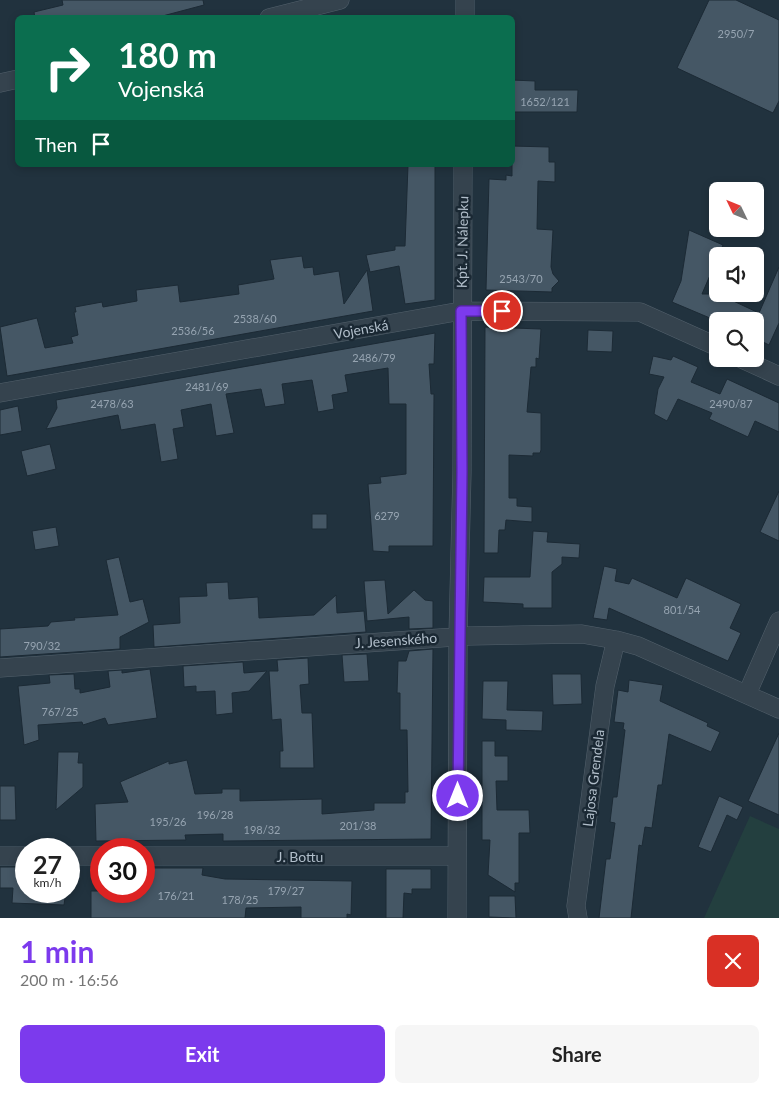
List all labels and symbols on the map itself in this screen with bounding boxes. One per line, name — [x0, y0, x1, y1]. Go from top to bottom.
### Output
house number: 2950/7 — [718, 27, 754, 40]
house number: 1652/121 — [520, 95, 570, 108]
north arrow — [709, 182, 764, 238]
street label: Kpt. J. Nálepku — [453, 196, 471, 288]
house number: 2543/70 — [499, 272, 543, 285]
pin — [481, 290, 523, 332]
house number: 2538/60 — [233, 312, 277, 325]
street label: Vojenská — [332, 316, 390, 342]
house number: 2536/56 — [171, 324, 215, 337]
house number: 2486/79 — [352, 351, 396, 364]
house number: 2481/69 — [185, 380, 229, 393]
house number: 2478/63 — [90, 397, 134, 410]
house number: 2490/87 — [709, 397, 753, 410]
house number: 6279 — [374, 509, 400, 522]
house number: 801/54 — [664, 603, 701, 616]
street label: J. Jesenského — [354, 629, 438, 651]
house number: 790/32 — [24, 639, 60, 652]
house number: 767/25 — [42, 705, 78, 718]
street label: Lajosa Grendela — [579, 728, 607, 828]
position arrow — [431, 769, 483, 821]
house number: 196/28 — [197, 808, 233, 821]
house number: 195/26 — [150, 815, 186, 828]
house number: 201/38 — [340, 819, 376, 832]
house number: 198/32 — [244, 823, 280, 836]
speed limit sign: 30 — [90, 838, 155, 903]
street label: J. Bottu — [277, 848, 323, 865]
house number: 179/27 — [268, 884, 304, 897]
house number: 176/21 — [158, 889, 194, 902]
house number: 178/25 — [222, 893, 258, 906]

